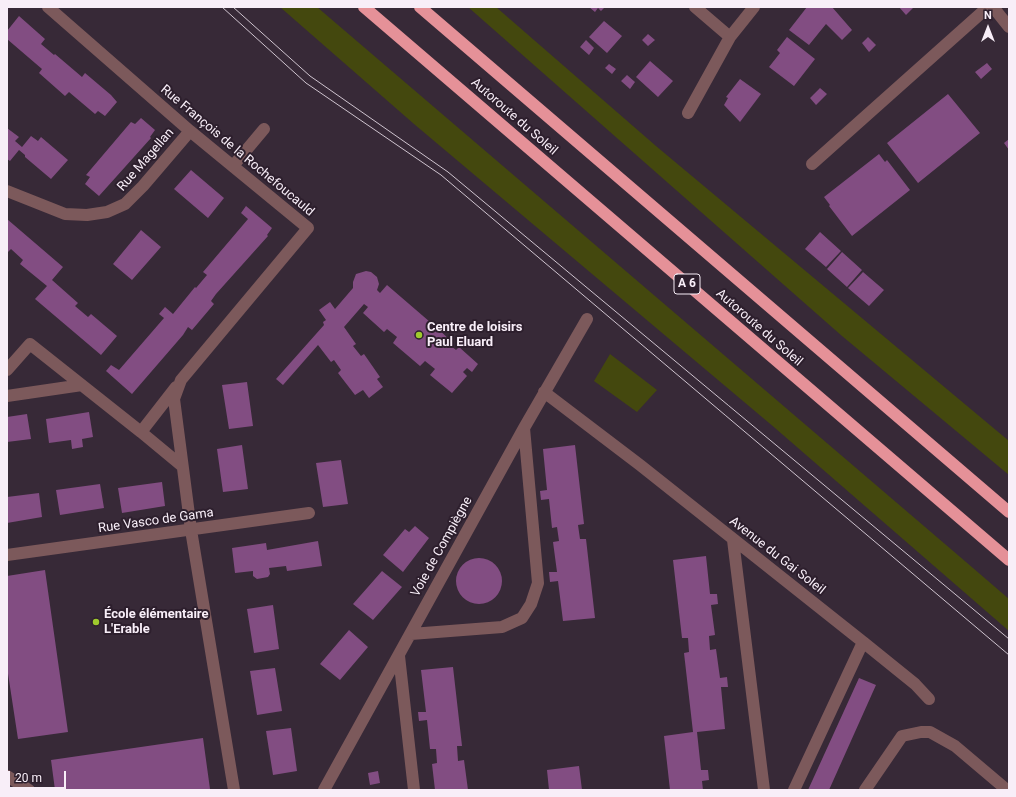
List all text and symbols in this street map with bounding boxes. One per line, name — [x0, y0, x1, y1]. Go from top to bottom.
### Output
north arrow — [968, 8, 1008, 48]
text: N — [984, 9, 992, 22]
street label: Autoroute du Soleil — [468, 75, 560, 159]
street label: Rue François de la Rochefoucauld — [157, 82, 317, 220]
street label: Rue Magellan — [114, 125, 178, 195]
road number: A 6 — [674, 274, 700, 294]
street label: Autoroute du Soleil — [713, 286, 805, 370]
place label: Centre de loisirs Paul Eluard — [427, 320, 522, 351]
marker: Centre de loisirs Paul Eluard — [414, 330, 424, 340]
street label: Voie de Compiègne — [408, 494, 476, 600]
street label: Rue Vasco de Gama — [97, 505, 215, 537]
street label: Avenue du Gai Soleil — [726, 514, 828, 598]
place label: École élémentaire L'Erable — [104, 607, 209, 638]
marker: École élémentaire L'Erable — [91, 617, 101, 627]
scale bar — [10, 763, 68, 789]
text: 20 m — [15, 771, 42, 785]

